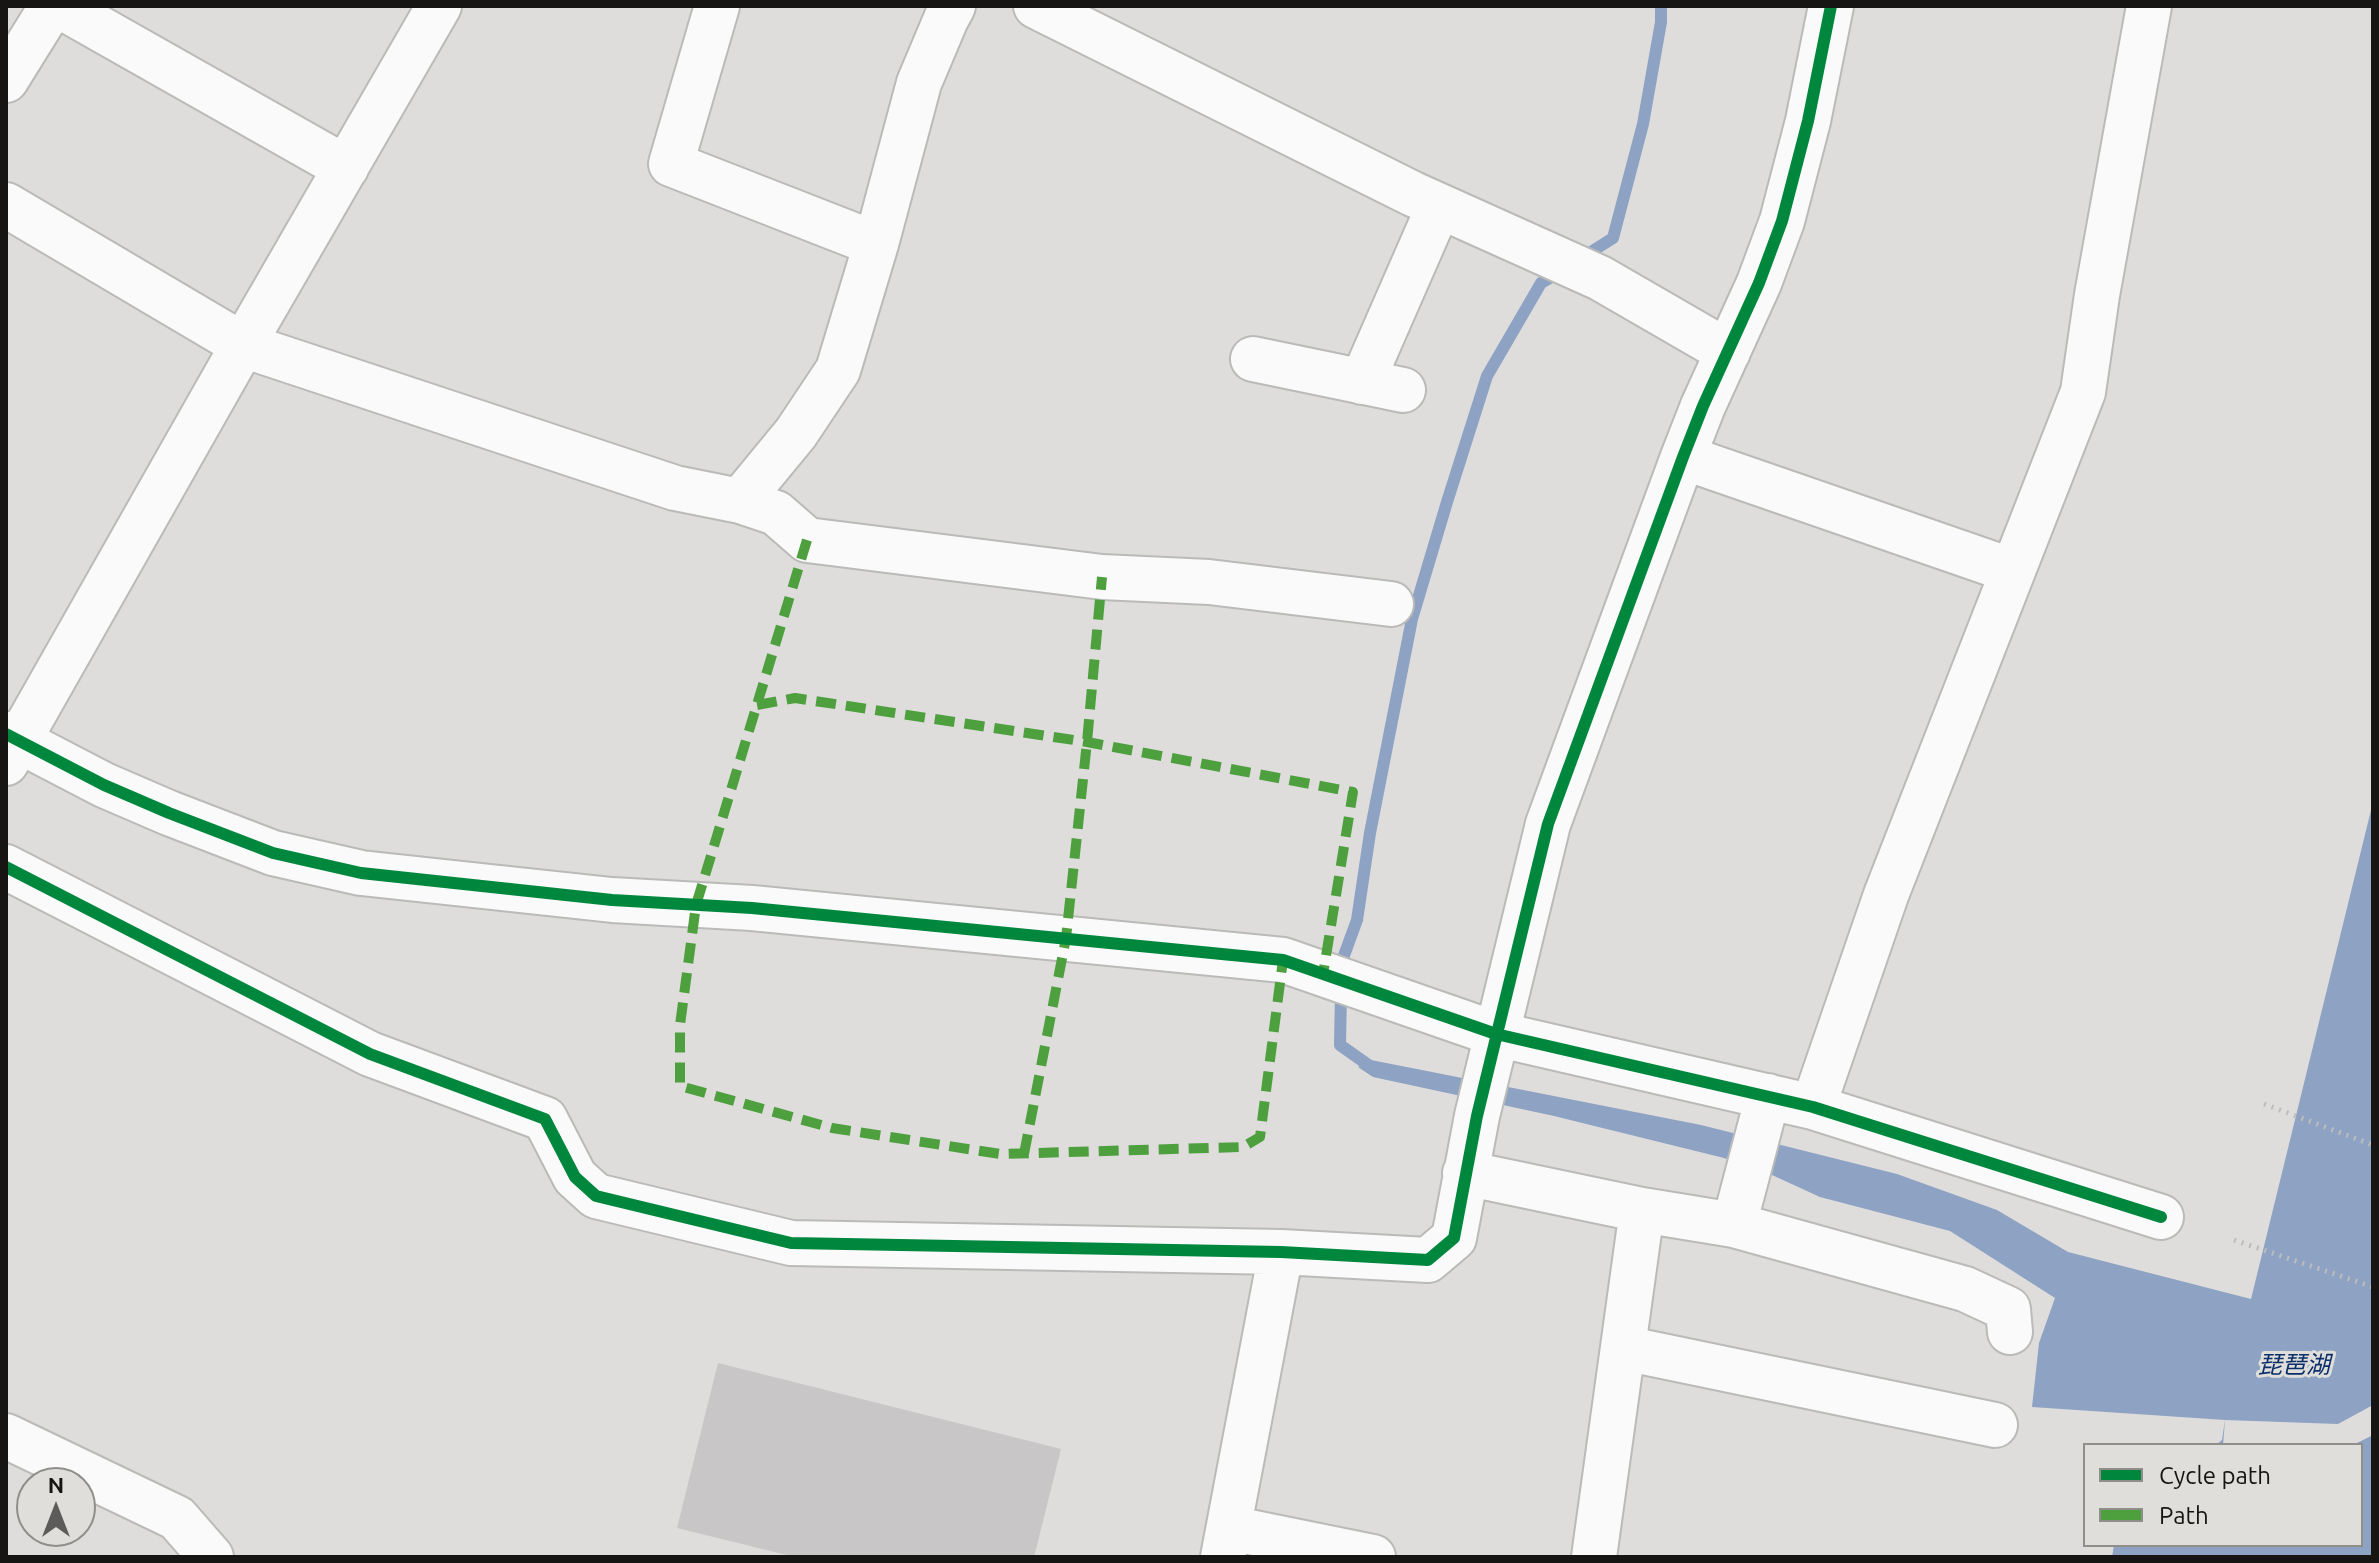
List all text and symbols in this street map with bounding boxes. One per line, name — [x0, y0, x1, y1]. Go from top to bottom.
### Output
water label: 琵琶湖 — [2258, 1351, 2330, 1379]
legend — [2083, 1443, 2363, 1547]
text: Cycle path — [2159, 1462, 2271, 1489]
north arrow — [16, 1467, 96, 1547]
text: N — [48, 1472, 64, 1497]
text: Path — [2159, 1502, 2209, 1529]

